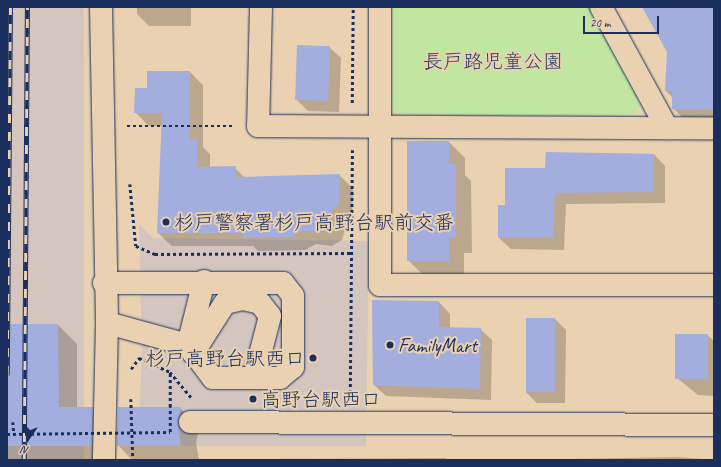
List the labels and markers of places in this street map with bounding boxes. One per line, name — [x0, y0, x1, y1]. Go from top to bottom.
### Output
place label: 杉戸警察署杉戸高野台駅前交番 — [174, 210, 454, 234]
marker: 杉戸警察署杉戸高野台駅前交番 — [161, 217, 171, 227]
place label: FamilyMart — [398, 333, 477, 357]
marker: FamilyMart — [385, 340, 395, 350]
place label: 杉戸高野台駅西口 — [145, 346, 305, 370]
marker: 杉戸高野台駅西口 — [308, 353, 318, 363]
place label: 高野台駅西口 — [261, 387, 381, 411]
marker: 高野台駅西口 — [248, 394, 258, 404]

